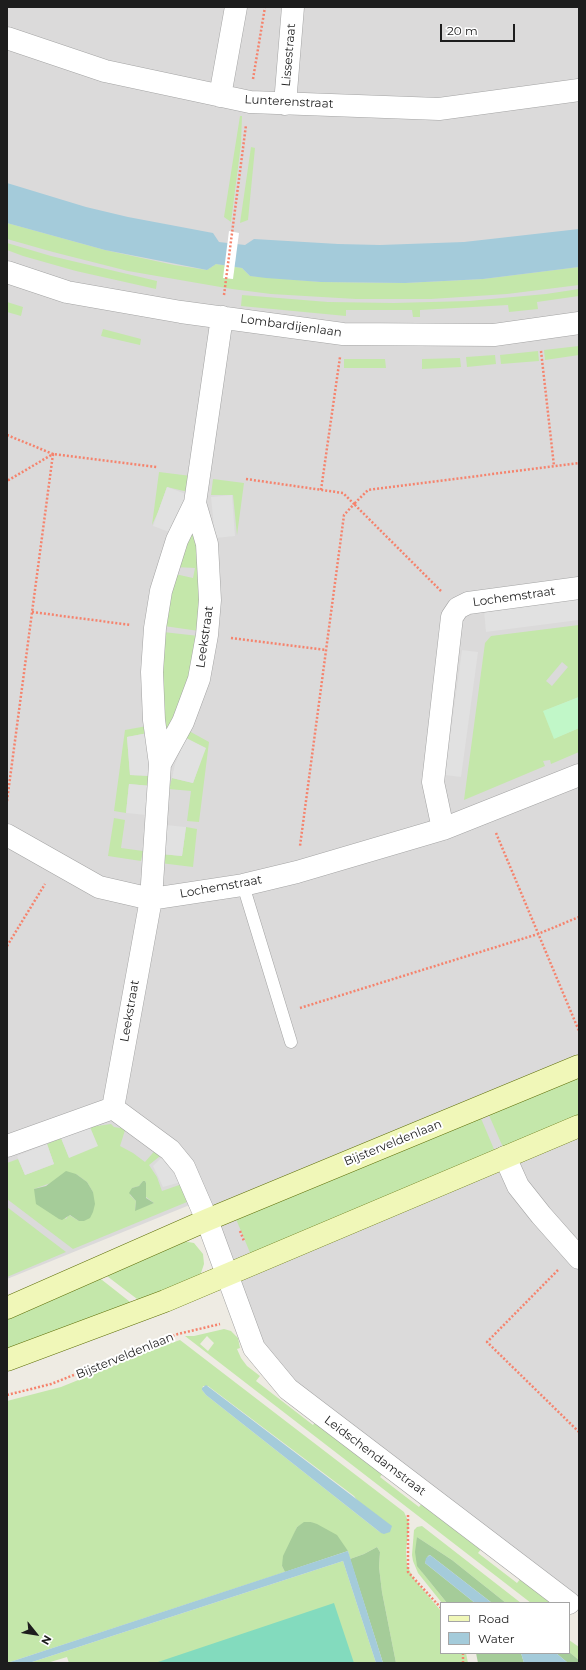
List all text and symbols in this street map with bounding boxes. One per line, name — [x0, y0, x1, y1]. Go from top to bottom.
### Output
scale bar — [442, 16, 517, 42]
street label: Lissestraat — [279, 23, 299, 87]
text: 20 m — [447, 23, 478, 38]
street label: Lunterenstraat — [244, 92, 334, 112]
street label: Lombardijenlaan — [239, 312, 343, 340]
street label: Lochemstraat — [472, 584, 556, 610]
street label: Leekstraat — [194, 605, 216, 669]
street label: Lochemstraat — [179, 873, 263, 901]
street label: Leekstraat — [117, 979, 143, 1043]
street label: Bijsterveldenlaan — [342, 1117, 444, 1169]
street label: Bijsterveldenlaan — [74, 1330, 176, 1382]
street label: Leidschendamstraat — [321, 1413, 429, 1499]
legend — [440, 1602, 570, 1654]
text: Road — [478, 1611, 509, 1626]
north arrow — [16, 1614, 56, 1654]
text: Water — [478, 1631, 514, 1646]
text: N — [38, 1633, 55, 1647]

